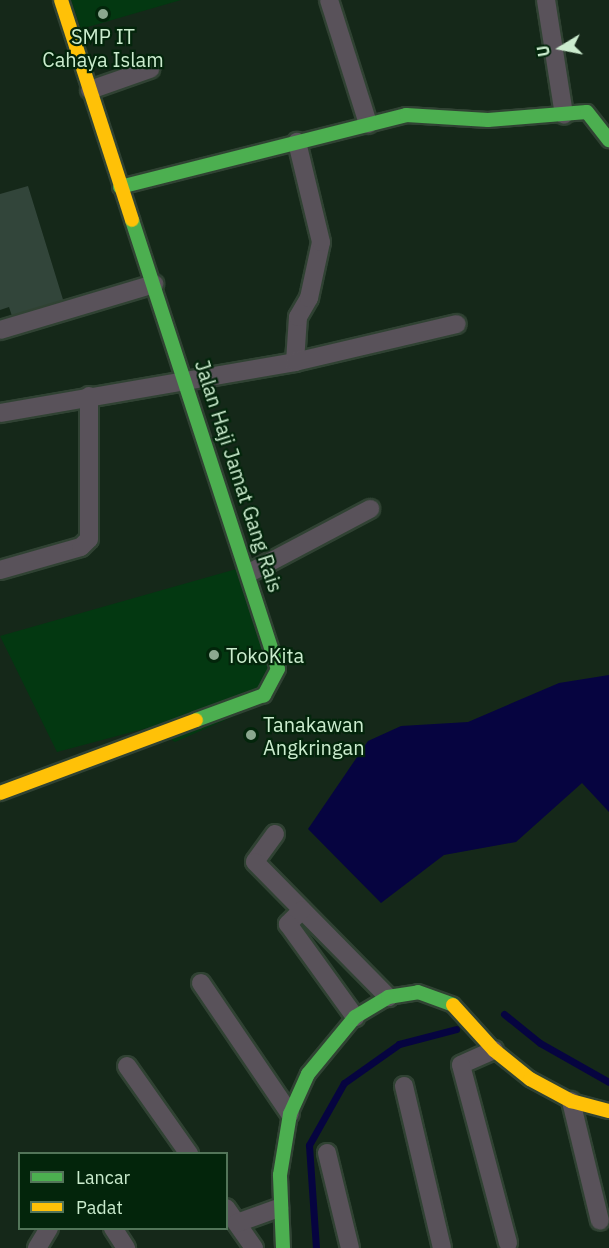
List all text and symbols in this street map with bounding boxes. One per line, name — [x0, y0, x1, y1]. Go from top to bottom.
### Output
marker: SMP IT Cahaya Islam — [96, 7, 110, 21]
north arrow — [531, 18, 591, 78]
place label: SMP IT Cahaya Islam — [42, 24, 164, 71]
text: U — [532, 44, 554, 58]
street label: Jalan Haji Jamat Gang Rais — [190, 357, 288, 595]
place label: TokoKita — [226, 643, 304, 667]
marker: TokoKita — [207, 648, 221, 662]
place label: Tanakawan Angkringan — [263, 712, 365, 759]
marker: Tanakawan Angkringan — [244, 728, 258, 742]
legend — [18, 1152, 228, 1230]
text: Lancar — [76, 1166, 130, 1189]
text: Padat — [76, 1196, 123, 1219]

